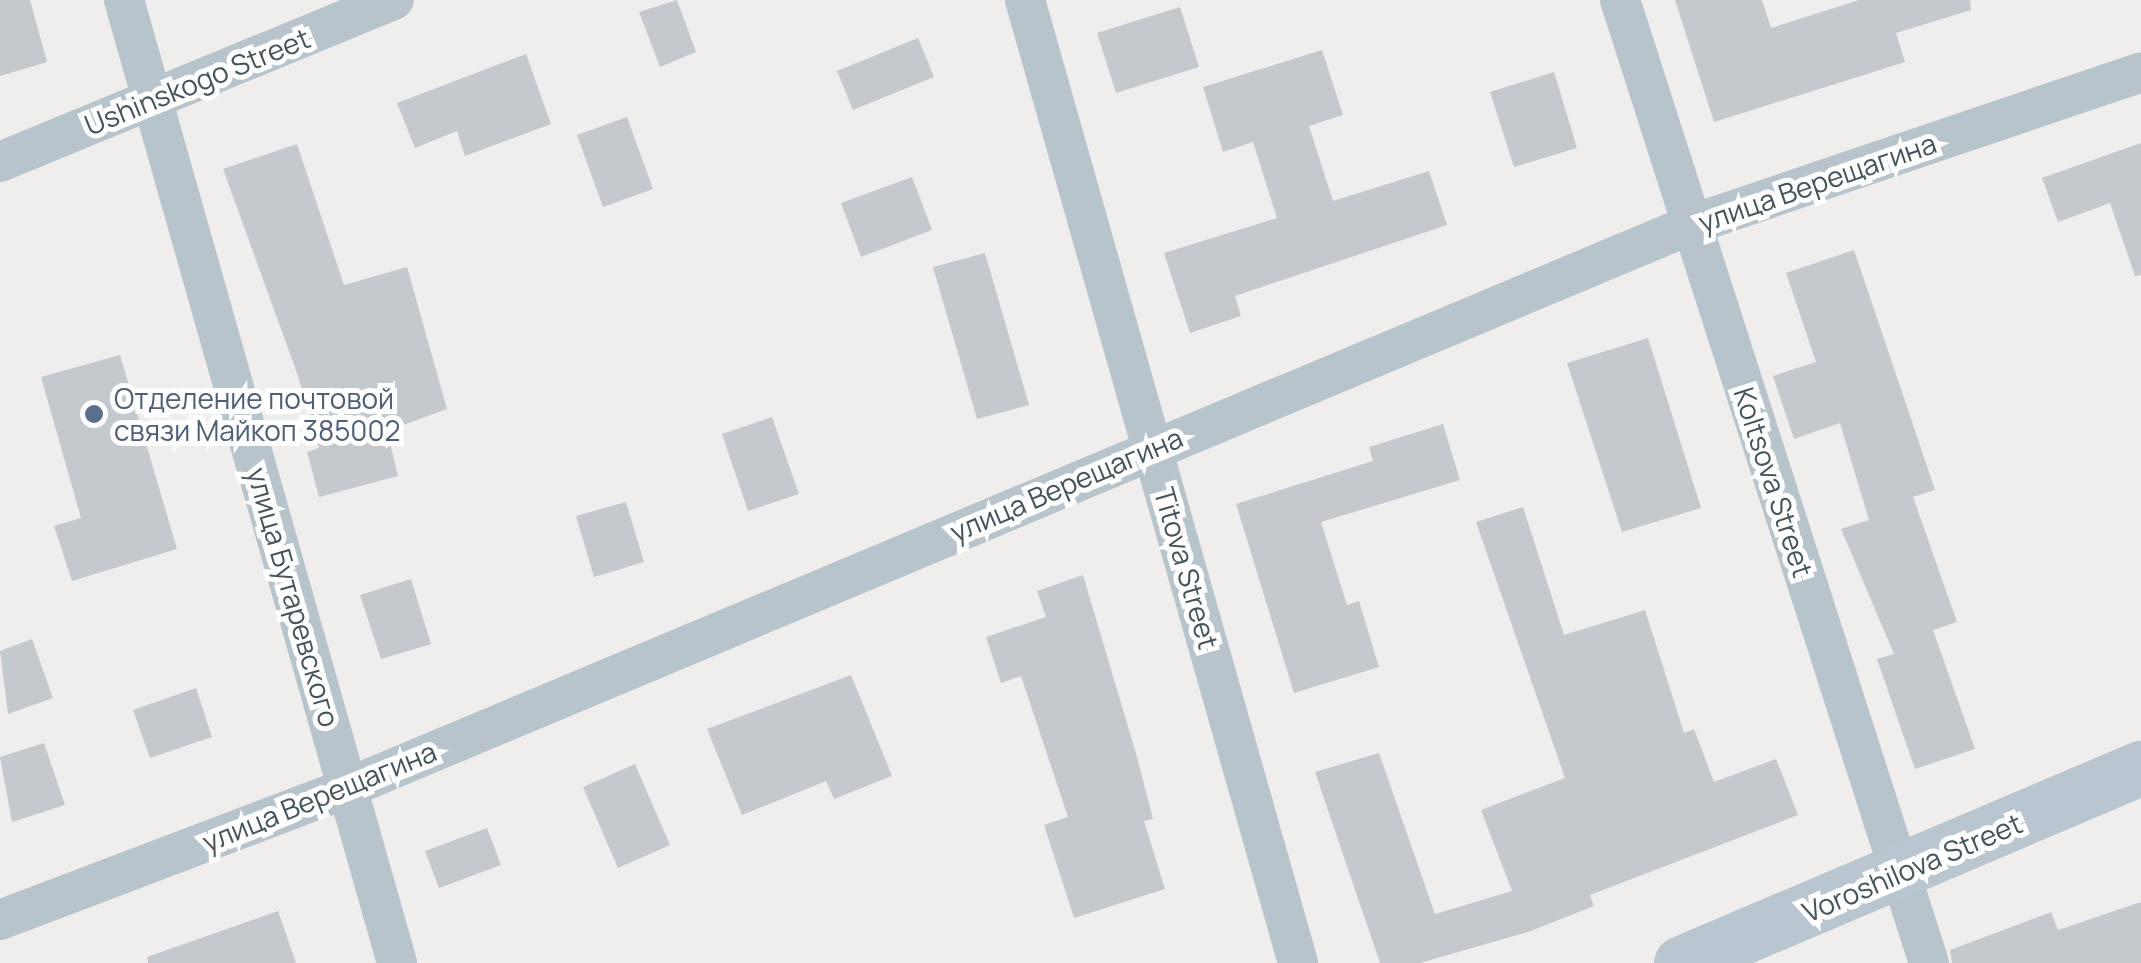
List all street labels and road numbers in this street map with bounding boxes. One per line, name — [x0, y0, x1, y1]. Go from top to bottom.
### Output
street label: Ushinskogo Street — [79, 20, 315, 142]
street label: улица Верещагина — [1694, 126, 1940, 238]
street label: Koltsova Street — [1728, 383, 1820, 581]
street label: улица Верещагина — [945, 420, 1187, 548]
street label: улица Бутаревского — [241, 463, 347, 731]
street label: Titova Street — [1148, 483, 1226, 653]
street label: улица Верещагина — [197, 734, 441, 858]
street label: Voroshilova Street — [1797, 806, 2027, 928]

